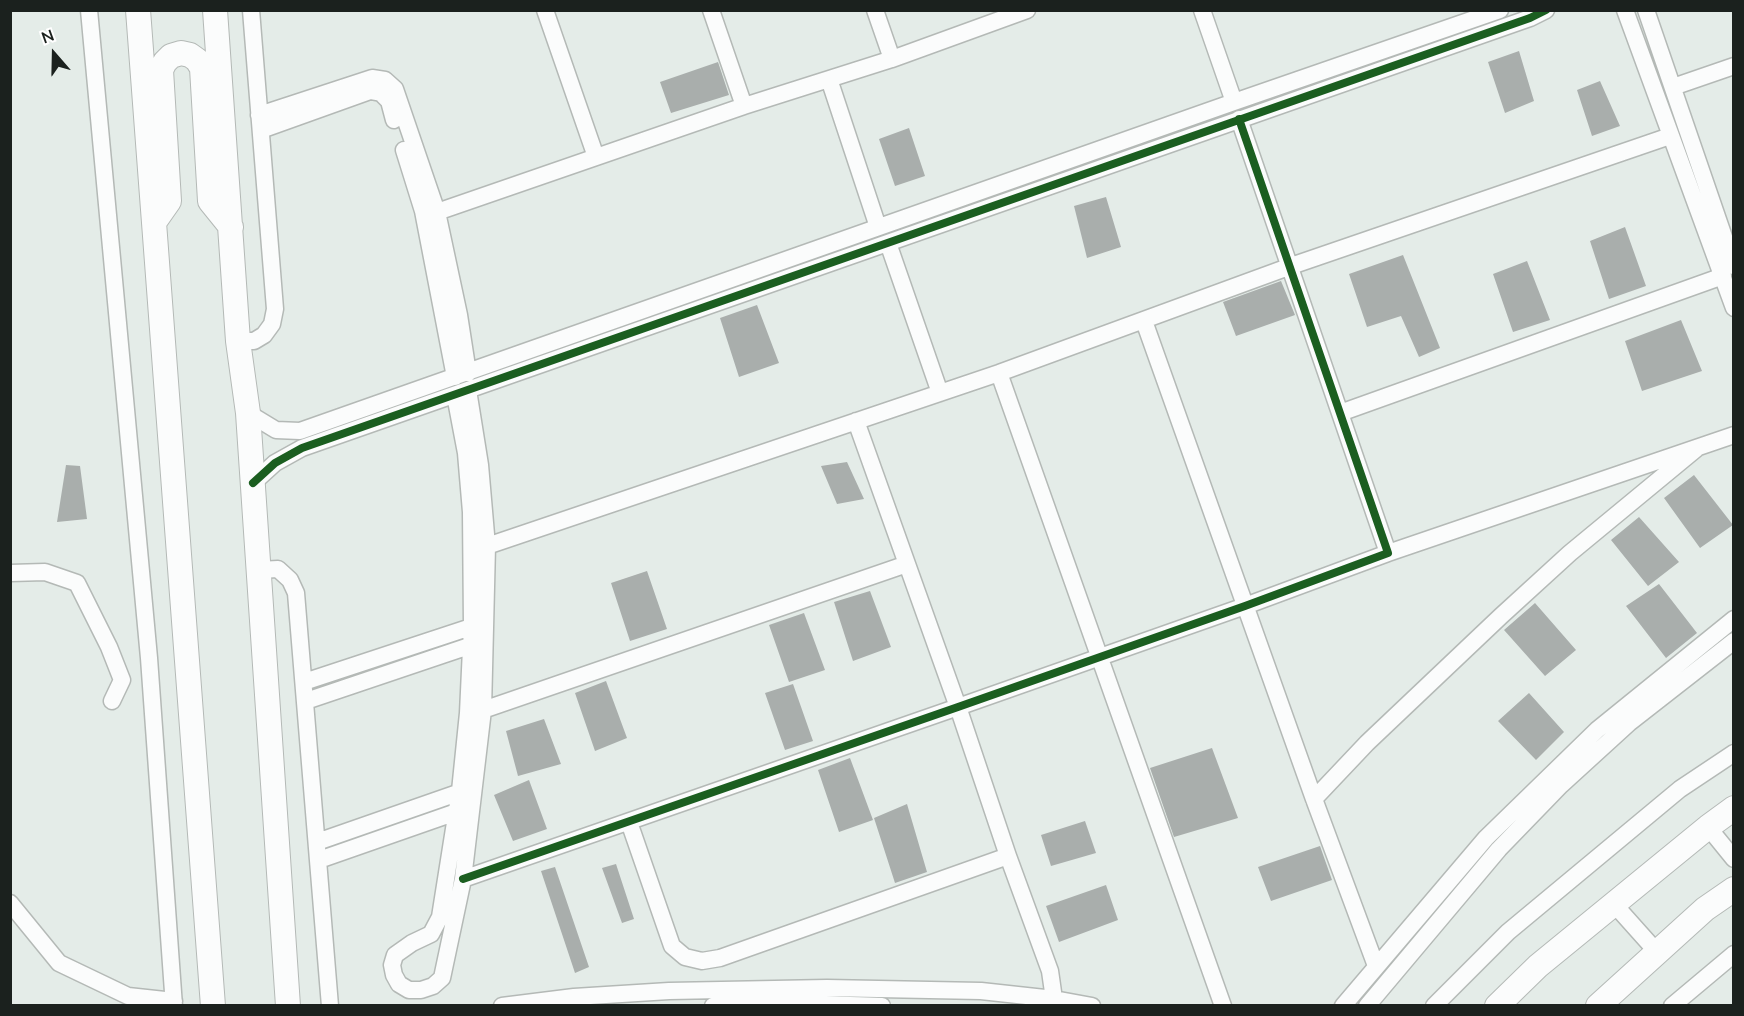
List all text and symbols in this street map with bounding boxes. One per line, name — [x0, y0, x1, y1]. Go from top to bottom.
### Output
north arrow — [24, 24, 84, 84]
text: N — [38, 25, 57, 49]

